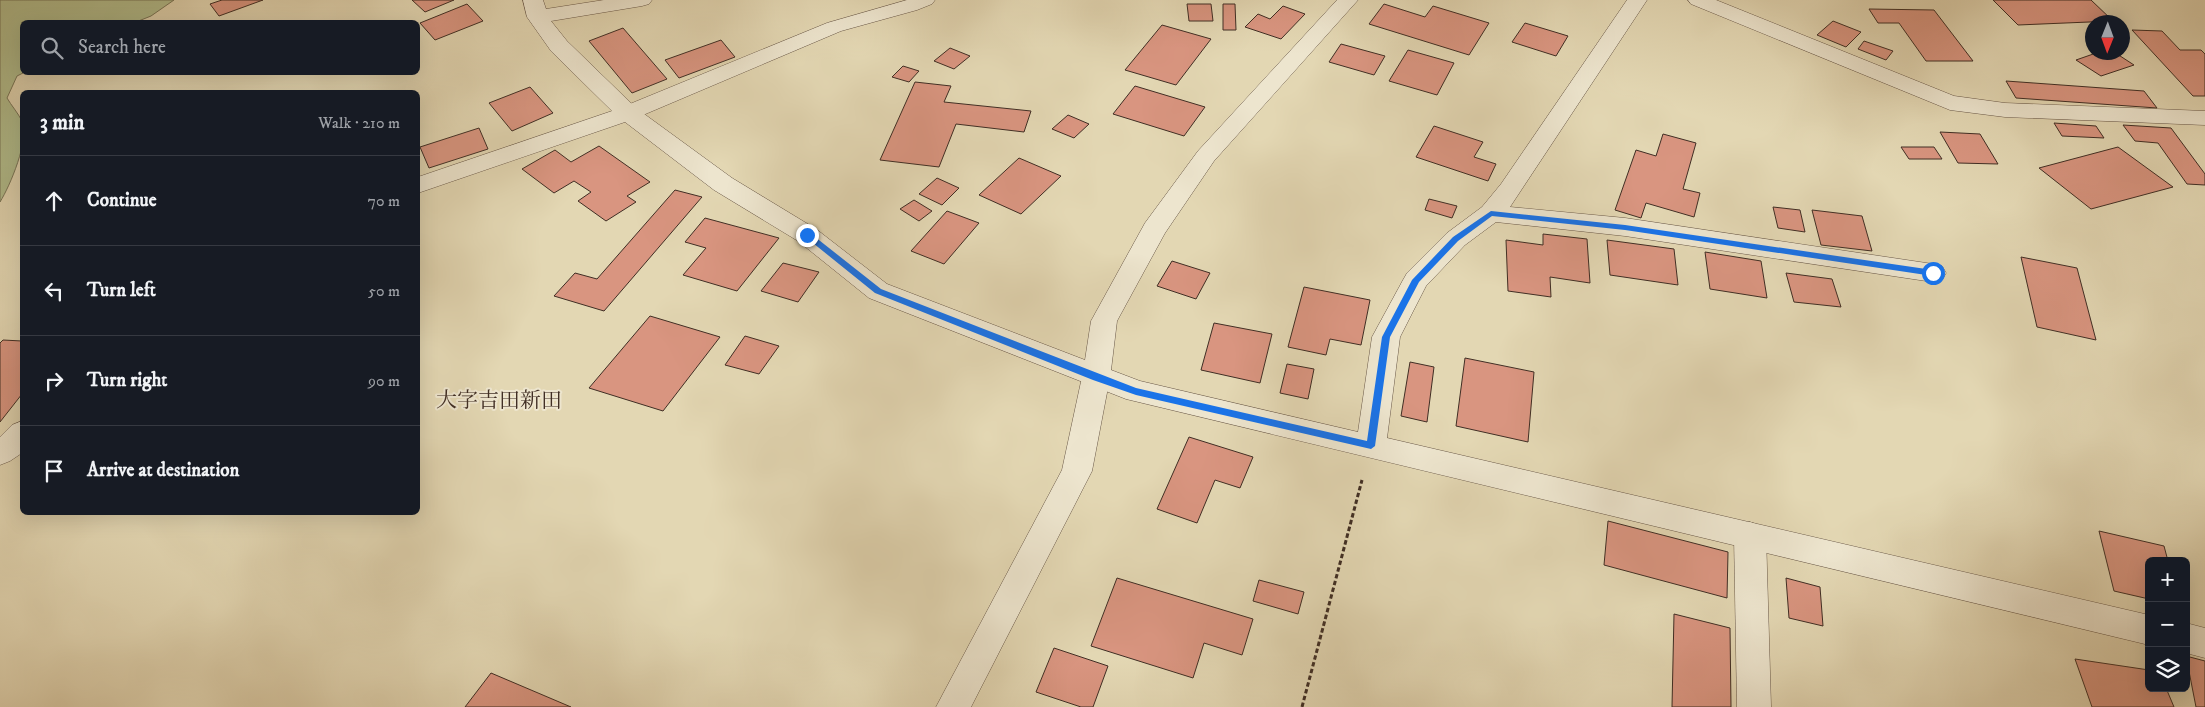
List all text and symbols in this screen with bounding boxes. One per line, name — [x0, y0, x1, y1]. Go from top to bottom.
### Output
north arrow — [2085, 15, 2130, 60]
search box — [20, 20, 420, 75]
icon: search — [38, 34, 66, 62]
text: Search here — [78, 36, 166, 59]
text: 3 min — [40, 110, 85, 136]
text: Walk · 210 m — [318, 113, 400, 133]
icon: ahead — [40, 187, 68, 215]
text: Continue — [87, 189, 157, 212]
text: 70 m — [368, 191, 400, 211]
route end — [796, 224, 819, 247]
route start — [1922, 262, 1945, 285]
icon: left — [40, 277, 68, 305]
text: Turn left — [87, 279, 156, 302]
text: 50 m — [368, 281, 400, 301]
icon: right — [40, 367, 68, 395]
text: Turn right — [87, 369, 167, 392]
text: 90 m — [368, 371, 400, 391]
district label: 大字吉田新田 — [436, 388, 562, 414]
icon: arrive — [40, 457, 68, 485]
text: Arrive at destination — [87, 459, 239, 482]
map controls — [2145, 557, 2190, 692]
button: + — [2145, 557, 2190, 602]
button: − — [2145, 602, 2190, 647]
button: layers — [2145, 647, 2190, 692]

